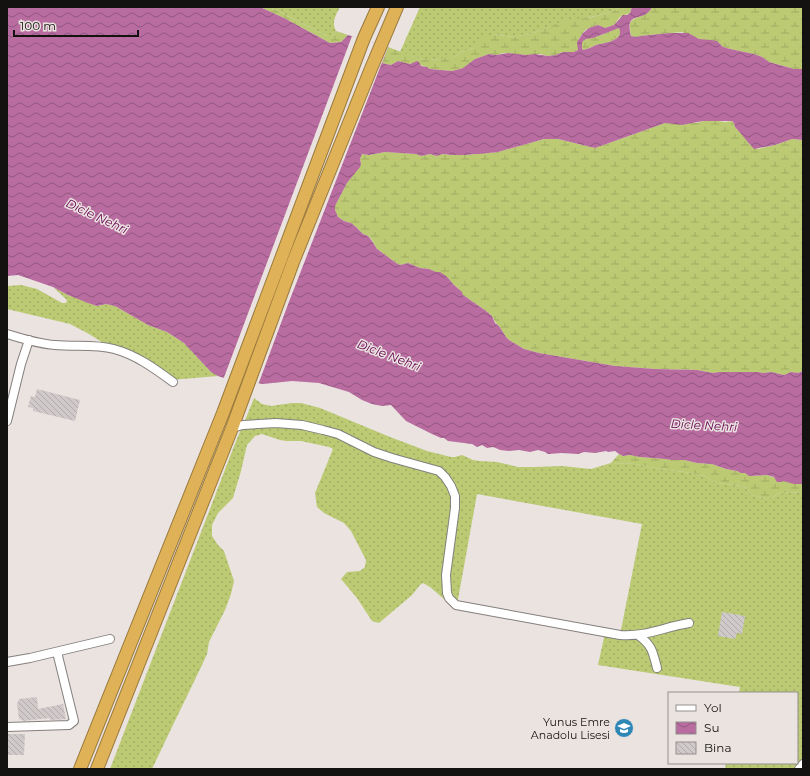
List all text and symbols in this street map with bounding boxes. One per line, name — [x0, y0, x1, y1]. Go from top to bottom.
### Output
scale bar — [14, 12, 138, 38]
text: 100 m — [20, 18, 56, 33]
water label: Dicle Nehri — [64, 195, 131, 237]
water label: Dicle Nehri — [355, 336, 423, 374]
water label: Dicle Nehri — [670, 416, 738, 434]
legend — [668, 692, 798, 764]
text: Yol — [704, 700, 722, 715]
place label: Yunus Emre Anadolu Lisesi — [531, 715, 610, 742]
school or university icon: Yunus Emre Anadolu Lisesi — [613, 717, 635, 739]
text: Su — [704, 720, 719, 735]
text: Bina — [704, 740, 731, 755]

